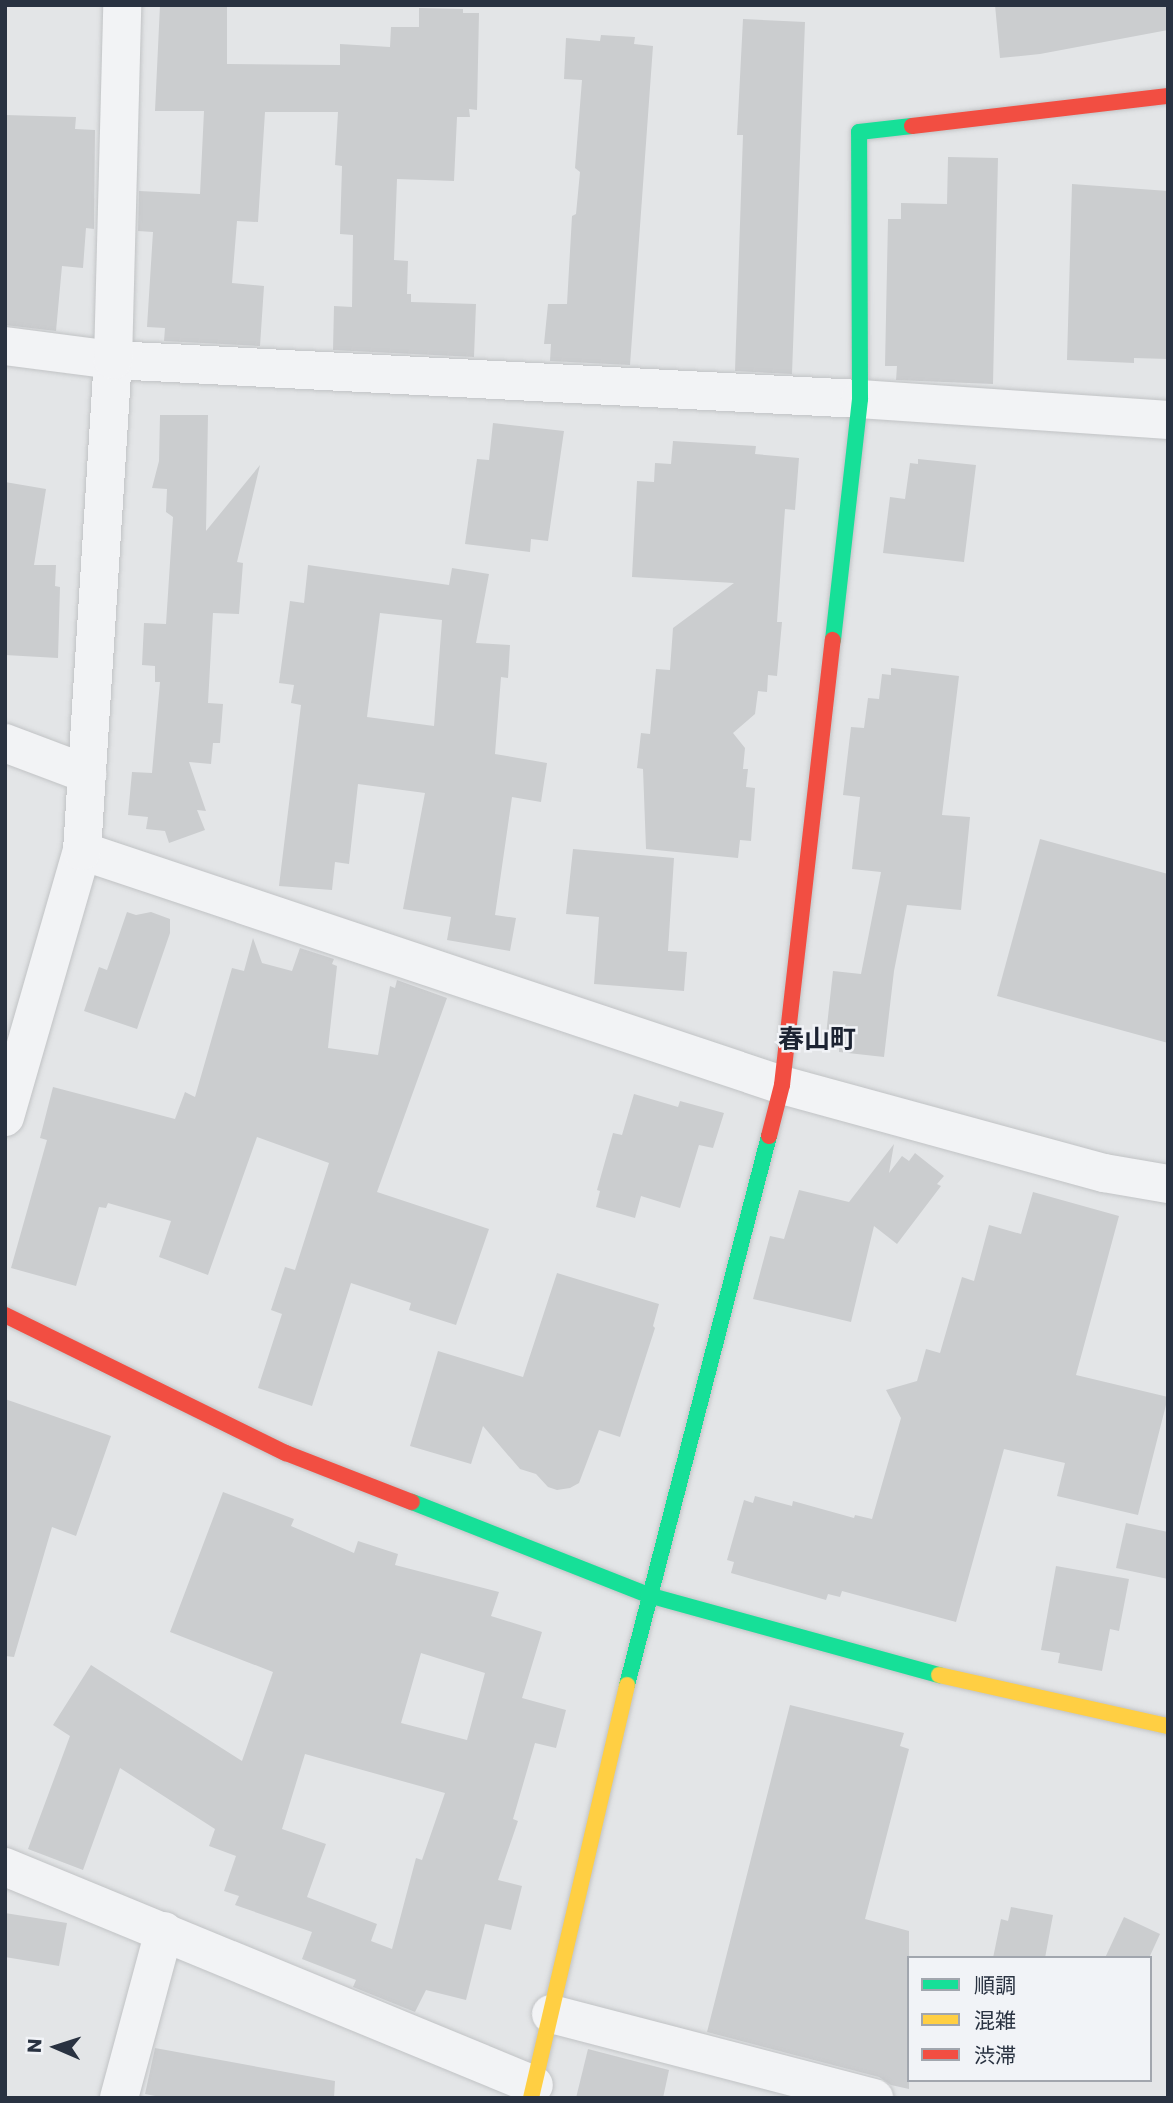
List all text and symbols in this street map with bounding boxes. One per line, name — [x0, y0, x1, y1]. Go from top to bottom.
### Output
district label: 春山町 — [778, 1024, 856, 1056]
legend — [907, 1956, 1152, 2082]
text: 順調 — [974, 1971, 1016, 2000]
text: 混雑 — [974, 2006, 1016, 2035]
north arrow — [21, 2012, 91, 2082]
text: N — [21, 2038, 48, 2054]
text: 渋滞 — [974, 2041, 1016, 2070]

